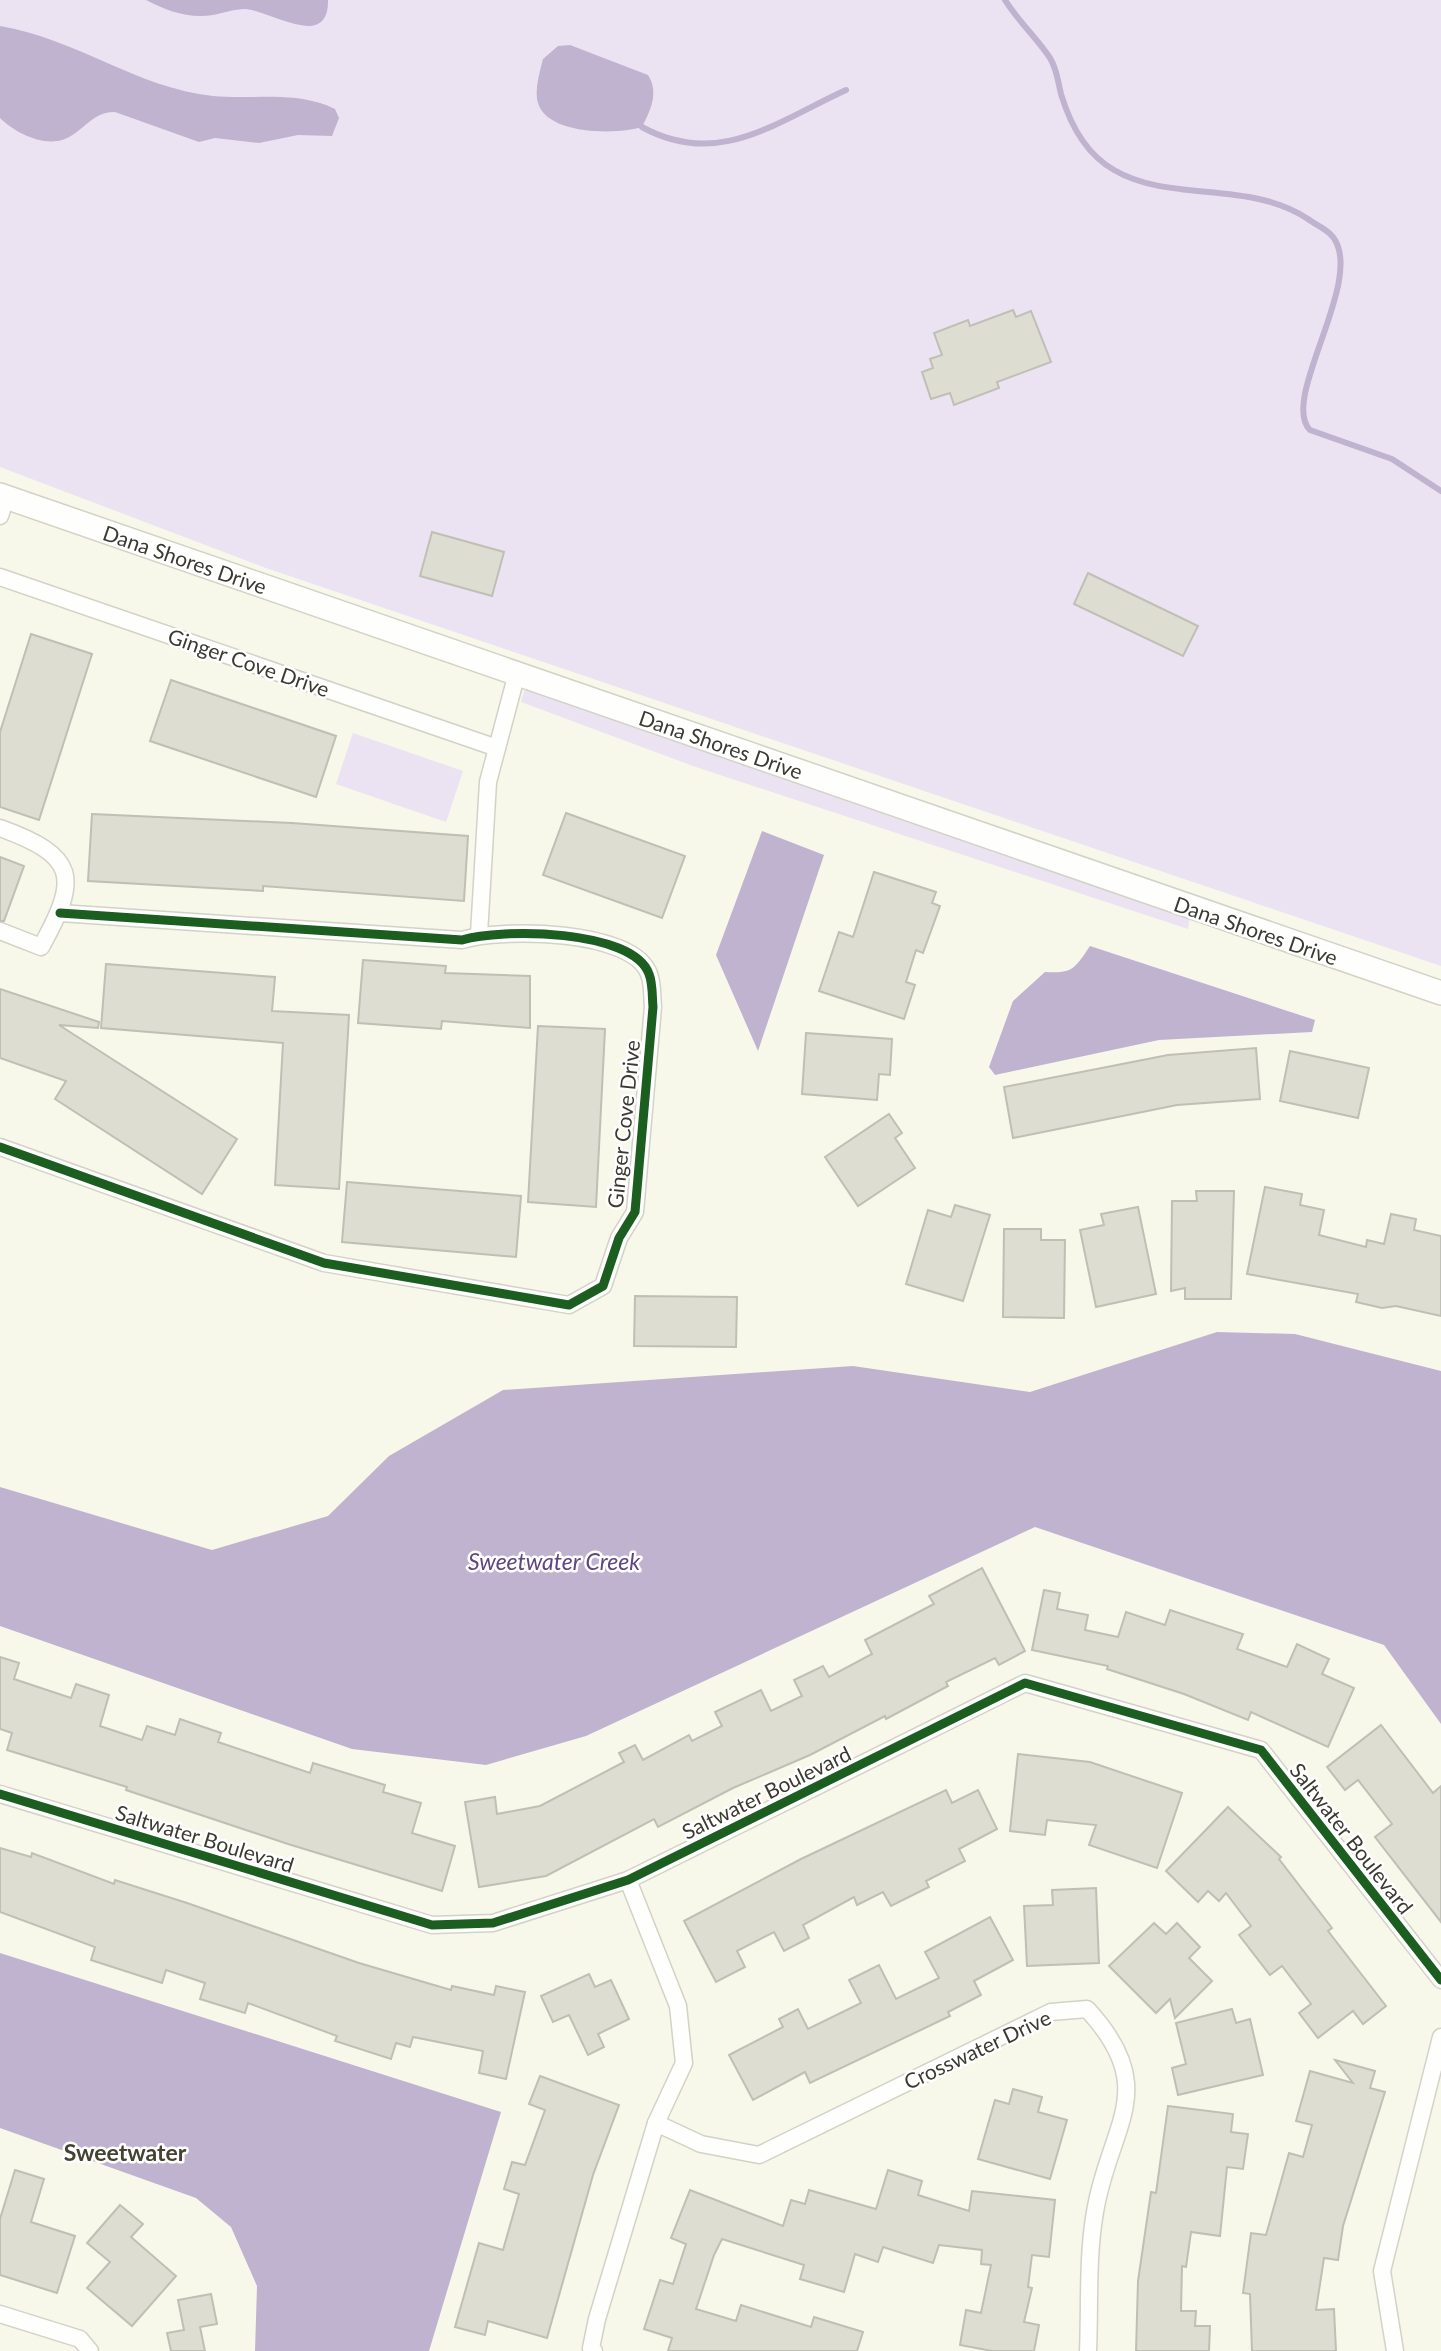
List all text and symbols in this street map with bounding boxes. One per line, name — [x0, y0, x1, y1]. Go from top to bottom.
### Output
street label: Dana Shores Drive — [100, 519, 270, 599]
street label: Ginger Cove Drive — [165, 623, 333, 701]
street label: Dana Shores Drive — [636, 704, 806, 784]
street label: Dana Shores Drive — [1171, 890, 1341, 970]
street label: Ginger Cove Drive — [602, 1039, 644, 1209]
water label: Sweetwater Creek — [468, 1547, 641, 1575]
street label: Saltwater Boulevard — [677, 1740, 855, 1844]
street label: Saltwater Boulevard — [1285, 1757, 1419, 1919]
street label: Saltwater Boulevard — [113, 1799, 297, 1877]
street label: Crosswater Drive — [900, 2004, 1054, 2094]
district label: Sweetwater — [64, 2138, 187, 2166]

